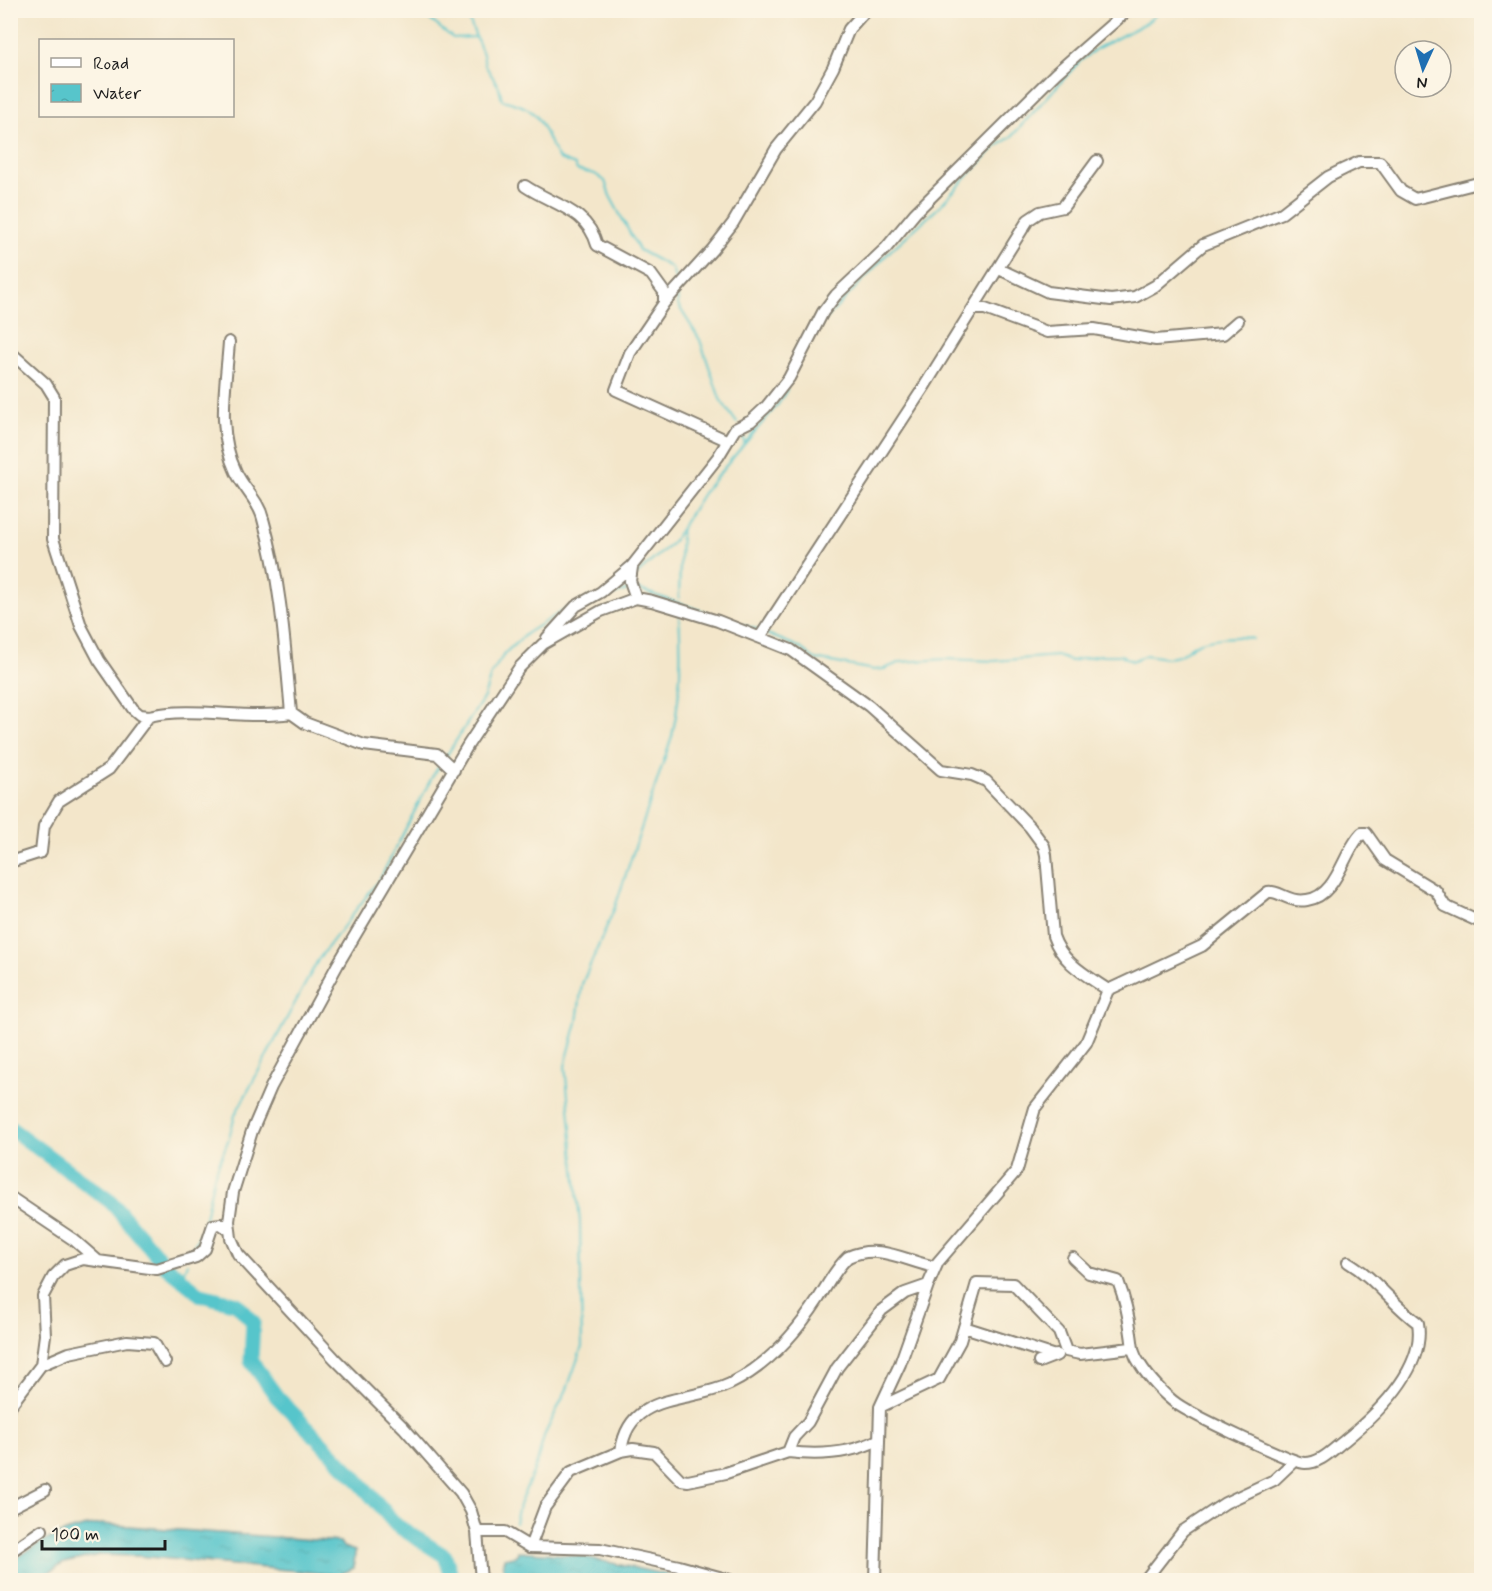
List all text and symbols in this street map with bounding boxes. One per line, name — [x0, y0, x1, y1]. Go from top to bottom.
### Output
legend — [39, 39, 234, 117]
north arrow — [1393, 39, 1453, 99]
text: Road — [93, 52, 129, 76]
text: N — [1416, 72, 1428, 93]
text: Water — [93, 82, 142, 106]
scale bar — [42, 1513, 165, 1551]
text: 100 m — [51, 1523, 99, 1547]

